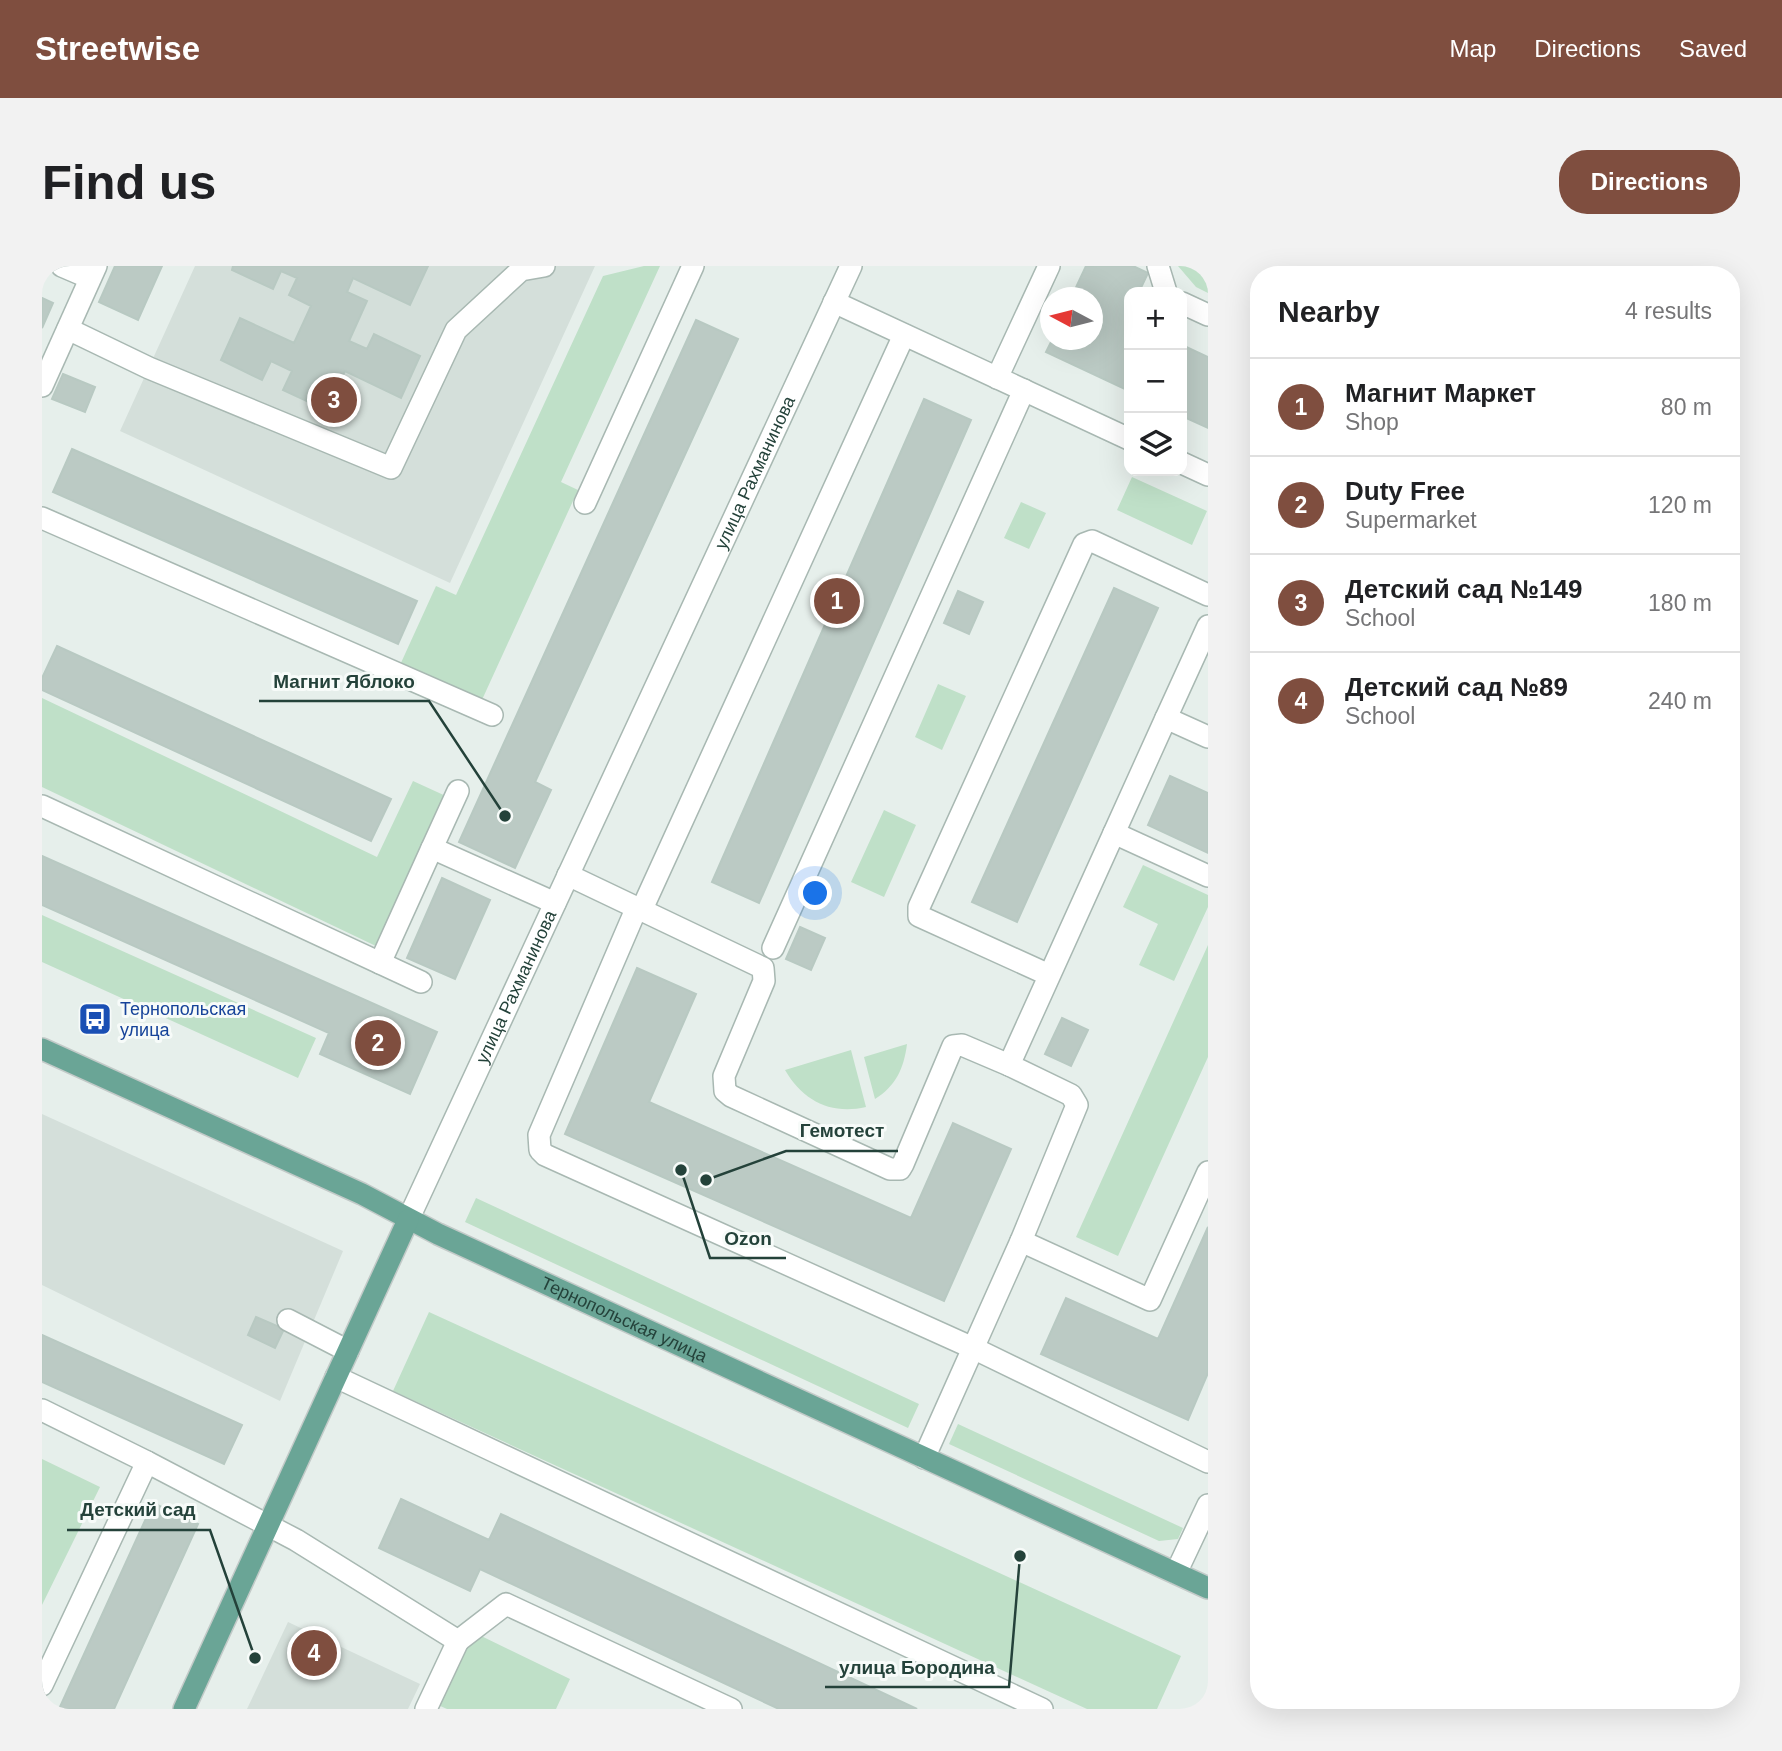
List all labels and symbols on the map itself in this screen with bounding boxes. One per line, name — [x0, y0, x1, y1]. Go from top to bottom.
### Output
north arrow — [1040, 287, 1103, 350]
pin: 3 — [311, 374, 357, 426]
street label: улица Рахманинова — [711, 392, 800, 552]
pin: 1 — [814, 575, 860, 627]
callout: Магнит Яблоко — [259, 661, 429, 701]
text: Магнит Яблоко — [273, 671, 415, 692]
your location — [798, 876, 832, 910]
street label: улица Рахманинова — [472, 906, 561, 1067]
place label: Тернопольская улица — [120, 999, 246, 1040]
bus stop icon: Тернопольская улица — [76, 1000, 114, 1038]
pin: 2 — [355, 1017, 401, 1069]
callout: Гемотест — [786, 1111, 898, 1151]
text: Гемотест — [800, 1120, 884, 1141]
callout: Ozon — [710, 1218, 786, 1258]
text: Ozon — [724, 1228, 772, 1249]
street label: Тернопольская улица — [538, 1273, 711, 1367]
callout: Детский сад — [67, 1490, 210, 1530]
text: Детский сад — [80, 1499, 196, 1520]
pin: 4 — [291, 1627, 337, 1679]
callout: улица Бородина — [825, 1647, 1009, 1687]
text: улица Бородина — [839, 1657, 995, 1678]

